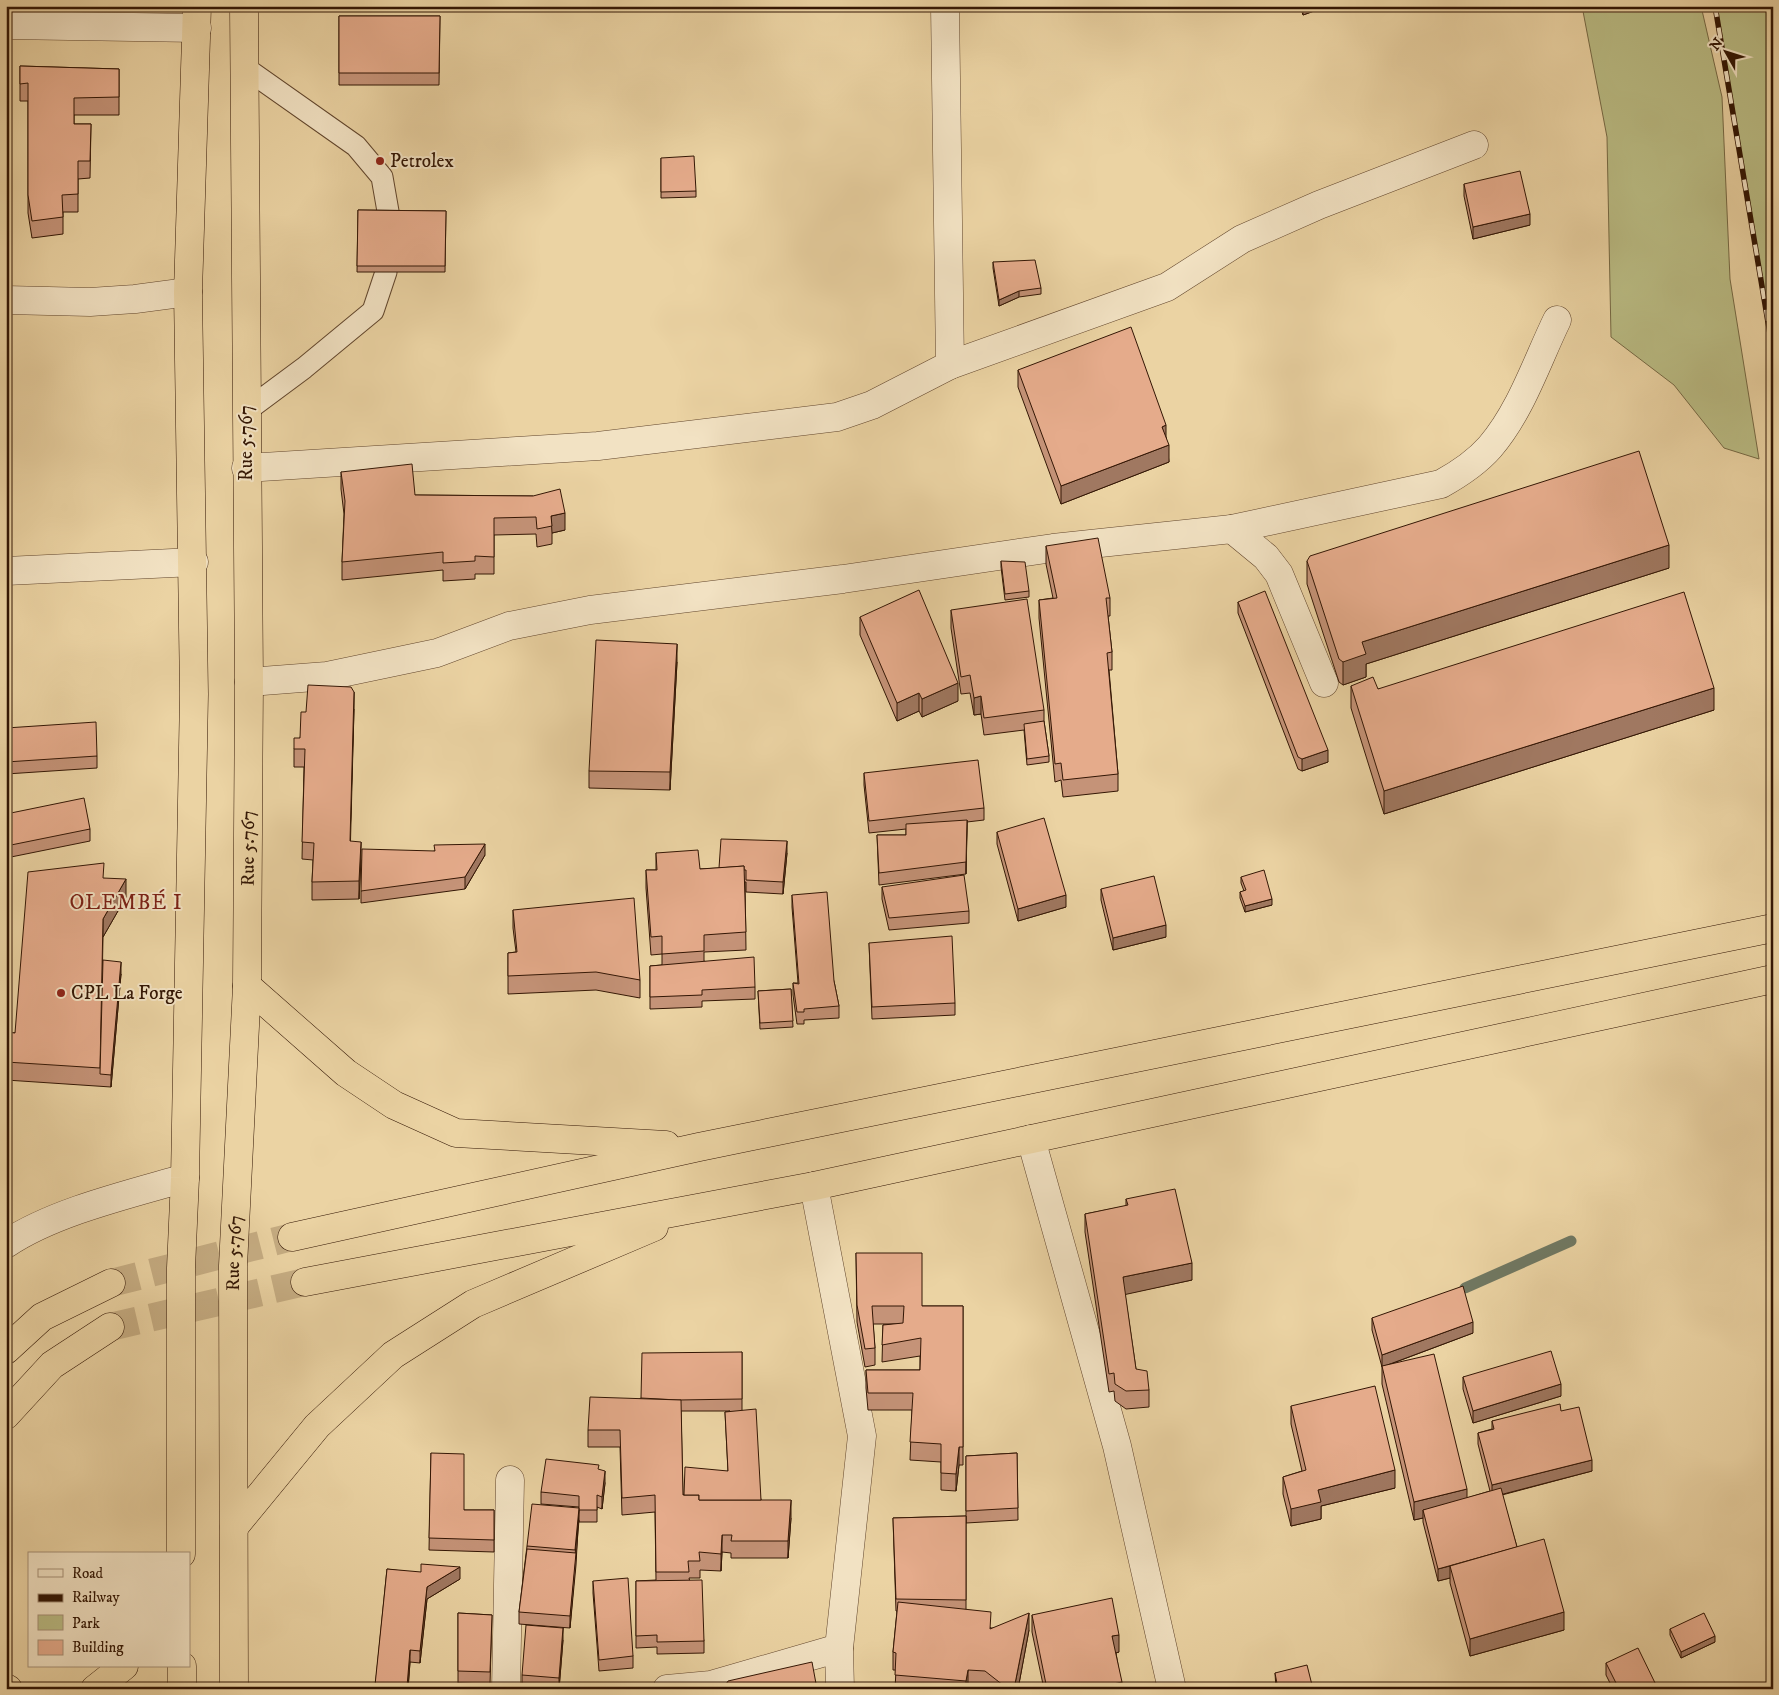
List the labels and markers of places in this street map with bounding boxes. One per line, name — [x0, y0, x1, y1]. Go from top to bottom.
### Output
place label: Petrolex — [390, 150, 454, 173]
marker: Petrolex — [374, 155, 386, 167]
place label: CPL La Forge — [71, 982, 183, 1005]
marker: CPL La Forge — [55, 987, 67, 999]

